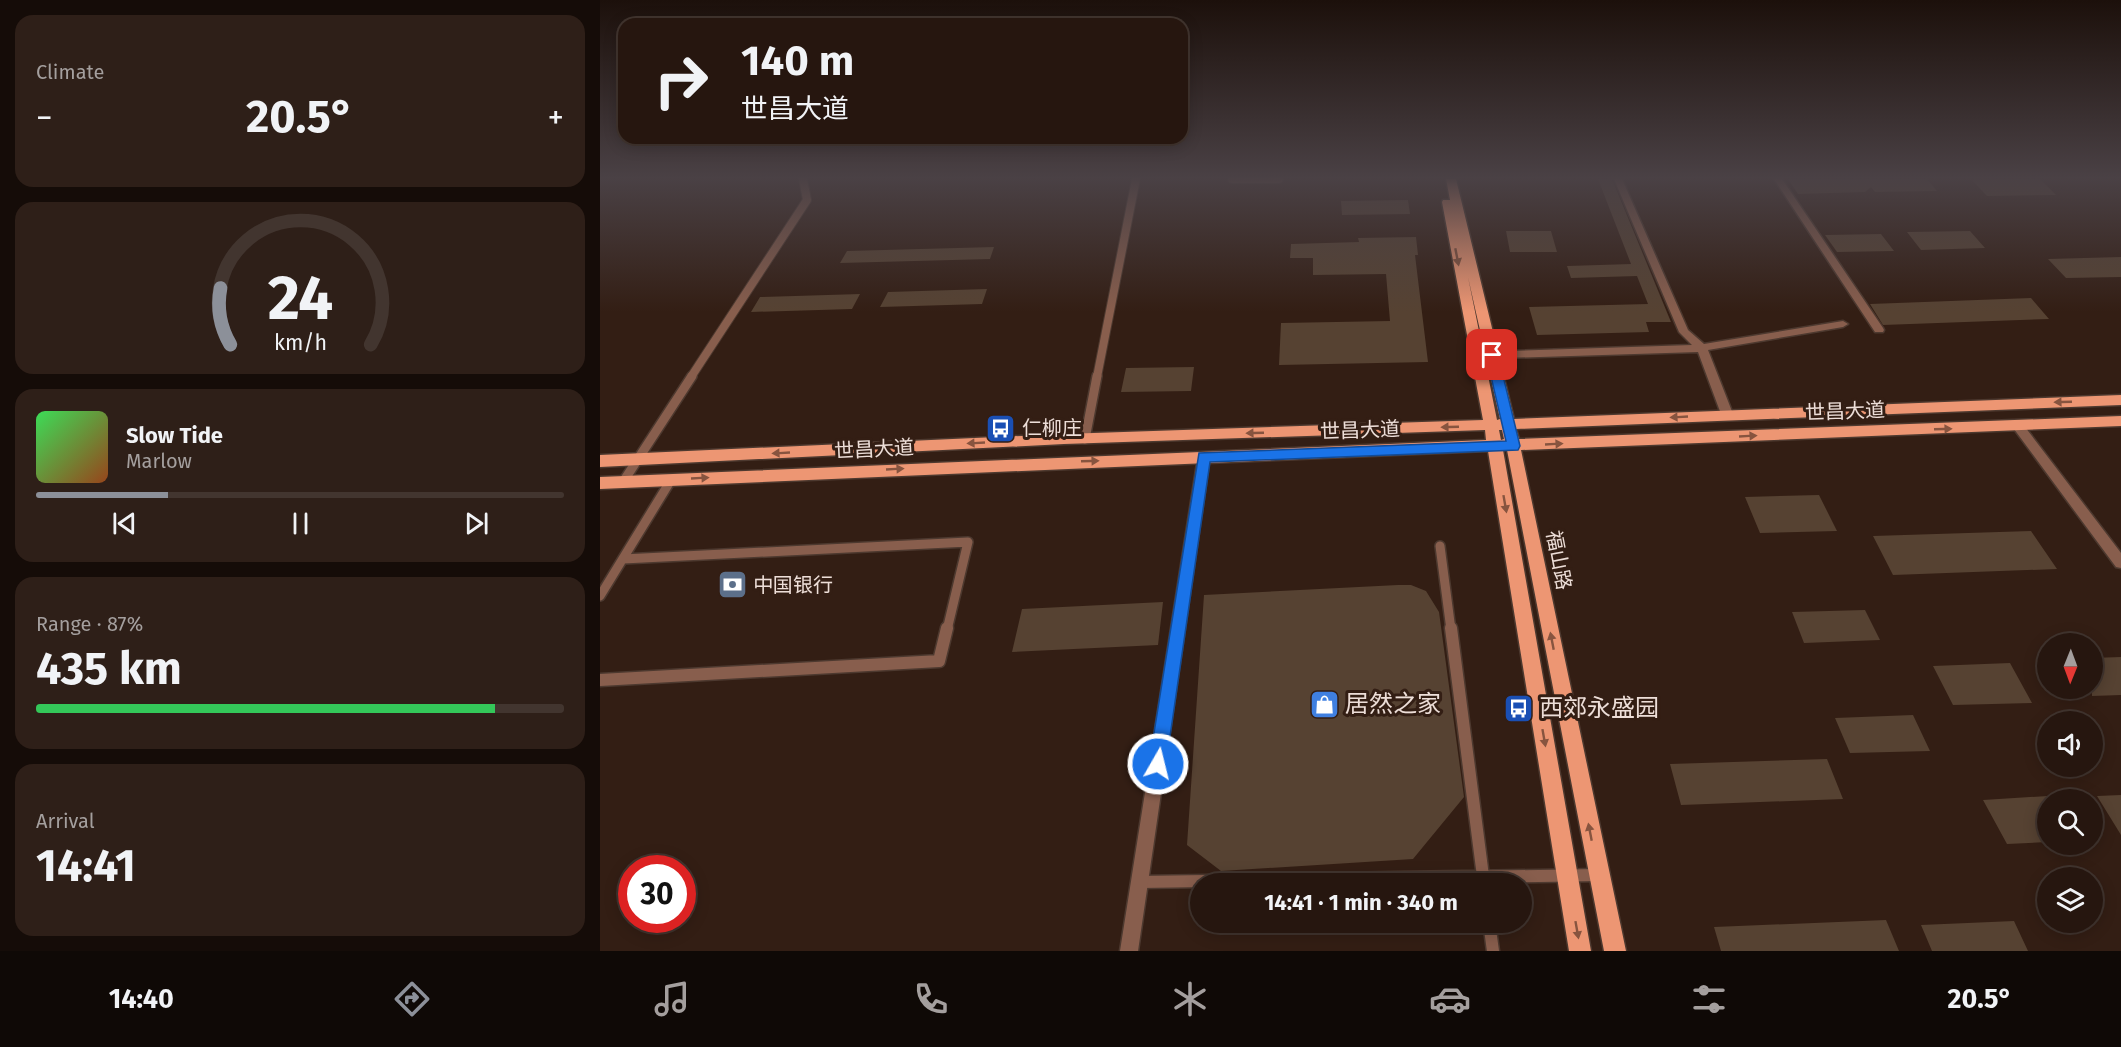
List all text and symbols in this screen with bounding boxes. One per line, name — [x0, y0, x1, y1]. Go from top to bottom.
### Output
text: 140 m — [741, 36, 854, 86]
icon: right — [642, 42, 720, 120]
text: Climate — [36, 60, 104, 84]
text: 20.5° — [246, 90, 354, 144]
text: 世昌大道 — [741, 93, 849, 125]
text: − — [36, 98, 53, 138]
text: + — [548, 98, 564, 138]
one-way arrow — [1453, 248, 1462, 267]
text: 24 — [267, 261, 333, 336]
pin — [1466, 329, 1517, 380]
text: km/h — [273, 331, 327, 357]
icon: arrive — [1475, 338, 1508, 371]
street label: 世昌大道 — [1805, 398, 1885, 424]
one-way arrow — [2053, 398, 2072, 407]
bus stop icon: 仁柳庄 — [985, 412, 1017, 444]
one-way arrow — [1669, 412, 1688, 421]
place label: 仁柳庄 — [1022, 416, 1082, 440]
street label: 世昌大道 — [1320, 417, 1400, 443]
text: Slow Tide — [126, 422, 223, 449]
one-way arrow — [1440, 422, 1459, 431]
one-way arrow — [1934, 424, 1953, 433]
one-way arrow — [1245, 428, 1264, 438]
one-way arrow — [1739, 431, 1758, 440]
street label: 世昌大道 — [833, 435, 915, 463]
one-way arrow — [967, 439, 986, 448]
one-way arrow — [1544, 440, 1563, 449]
one-way arrow — [772, 448, 791, 457]
text: Marlow — [126, 449, 192, 473]
one-way arrow — [1081, 456, 1100, 465]
one-way arrow — [886, 465, 905, 474]
one-way arrow — [691, 474, 710, 483]
one-way arrow — [1501, 495, 1510, 514]
icon: previous — [108, 507, 141, 540]
icon: pause — [284, 507, 317, 540]
icon: next — [460, 507, 493, 540]
street label: 福山路 — [1541, 528, 1577, 592]
bank icon: 中国银行 — [716, 569, 748, 601]
place label: 中国银行 — [753, 573, 833, 597]
text: Range · 87% — [36, 612, 143, 636]
one-way arrow — [1547, 631, 1556, 650]
north arrow — [2037, 633, 2103, 699]
map controls — [2037, 633, 2103, 933]
text: 435 km — [36, 642, 182, 696]
shop icon: 居然之家 — [1308, 688, 1340, 720]
place label: 居然之家 — [1345, 690, 1441, 718]
bus stop icon: 西郊永盛园 — [1502, 692, 1534, 724]
place label: 西郊永盛园 — [1539, 694, 1659, 722]
button: sound — [2037, 711, 2103, 777]
one-way arrow — [1540, 729, 1549, 748]
position arrow — [1126, 732, 1190, 796]
button: search — [2037, 789, 2103, 855]
text: Arrival — [36, 809, 95, 833]
one-way arrow — [1585, 822, 1594, 841]
text: 14:41 — [36, 839, 136, 893]
speed limit sign: 30 — [618, 855, 696, 933]
button: layers — [2037, 867, 2103, 933]
text: 14:41 · 1 min · 340 m — [1264, 889, 1458, 916]
one-way arrow — [1572, 921, 1581, 940]
icon: directions — [391, 978, 433, 1020]
icon: music — [651, 978, 693, 1020]
icon: phone — [910, 978, 952, 1020]
icon: climate — [1169, 978, 1211, 1020]
icon: car — [1429, 978, 1471, 1020]
icon: filters — [1688, 978, 1730, 1020]
text: 14:40 — [109, 983, 174, 1015]
text: 20.5° — [1948, 983, 2012, 1015]

